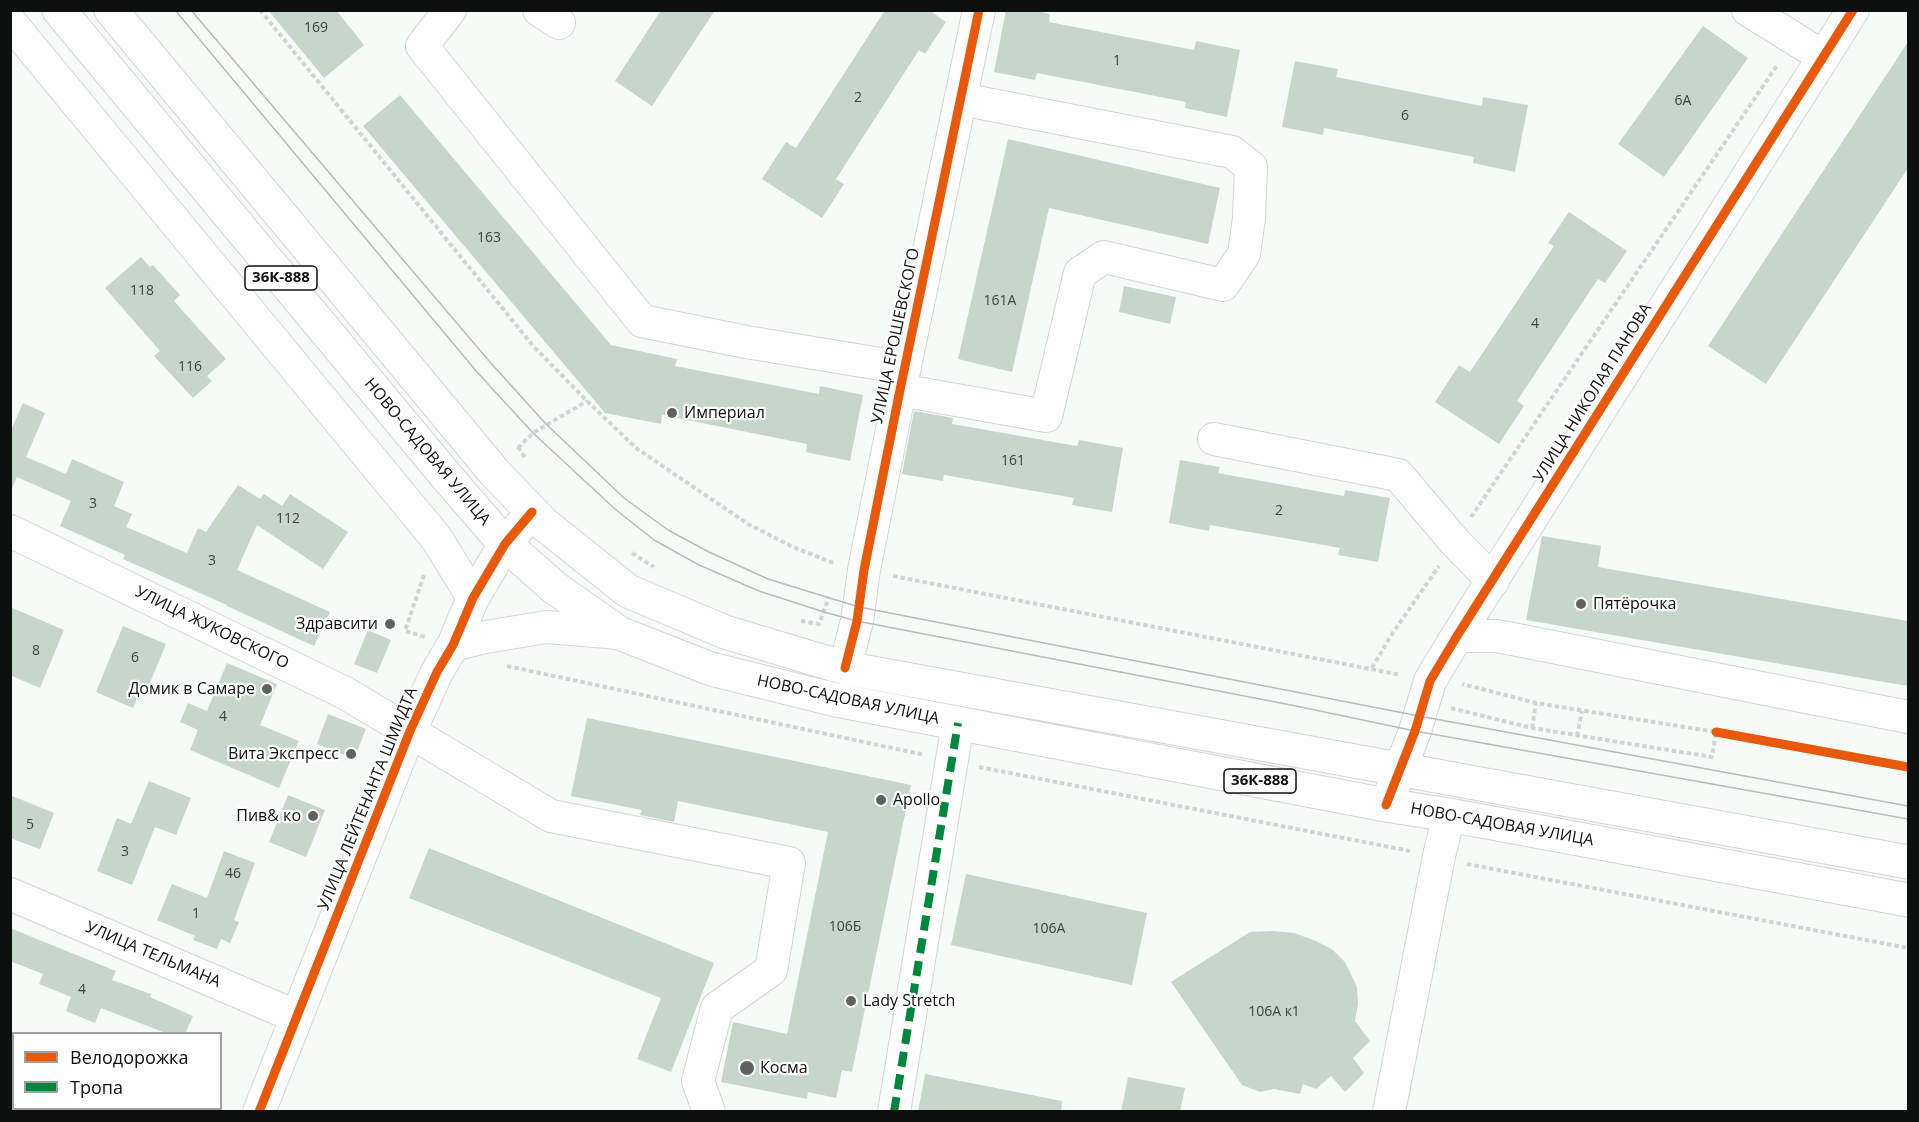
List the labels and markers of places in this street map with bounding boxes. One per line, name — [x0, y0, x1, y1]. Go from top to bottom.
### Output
place label: Империал — [684, 403, 765, 423]
marker: Империал — [665, 406, 679, 420]
place label: Пятёрочка — [1593, 594, 1676, 614]
marker: Пятёрочка — [1574, 597, 1588, 611]
place label: Здравсити — [296, 614, 378, 634]
marker: Здравсити — [383, 617, 397, 631]
place label: Домик в Самаре — [128, 679, 255, 699]
marker: Домик в Самаре — [260, 682, 274, 696]
place label: Вита Экспресс — [228, 744, 339, 764]
marker: Вита Экспресс — [344, 747, 358, 761]
place label: Apollo — [893, 790, 940, 810]
marker: Apollo — [874, 793, 888, 807]
place label: Пив& ко — [236, 806, 301, 826]
marker: Пив& ко — [306, 809, 320, 823]
place label: Lady Stretch — [863, 991, 955, 1011]
marker: Lady Stretch — [844, 994, 858, 1008]
place label: Косма — [760, 1058, 808, 1078]
marker: Косма — [738, 1059, 756, 1077]

